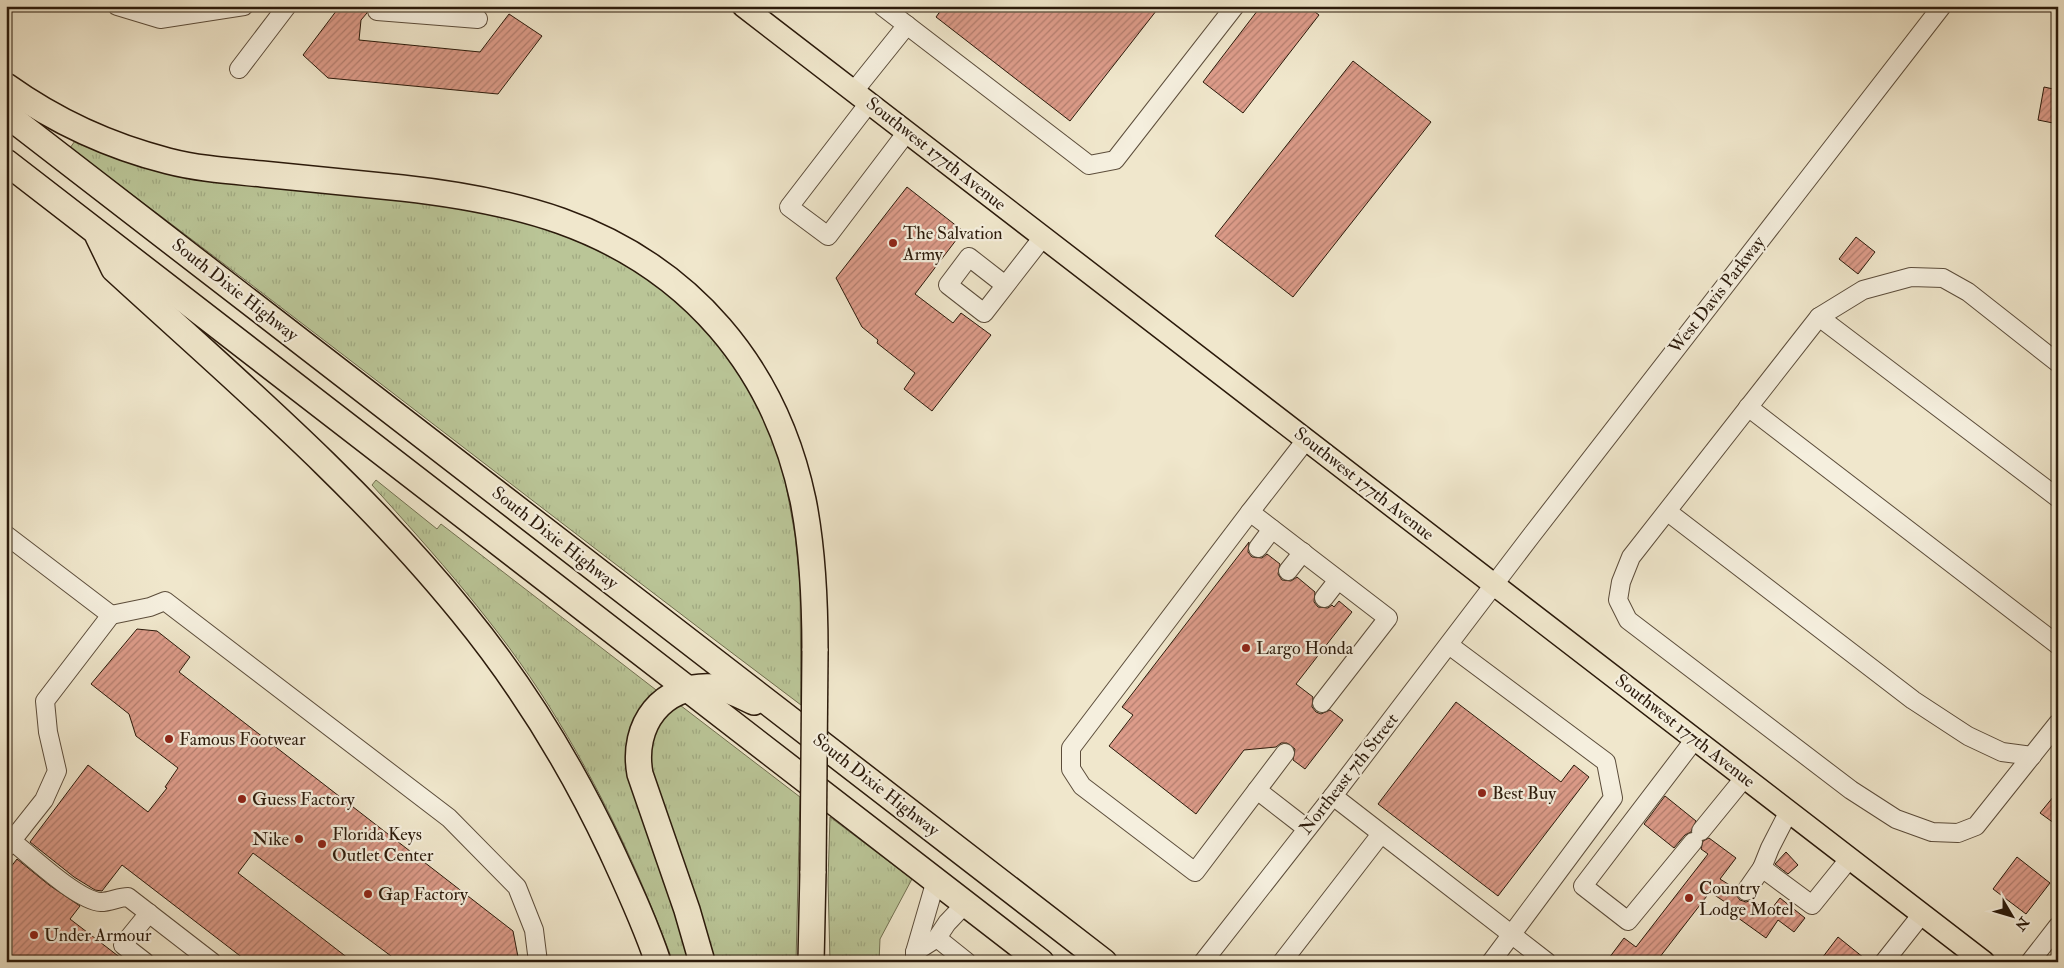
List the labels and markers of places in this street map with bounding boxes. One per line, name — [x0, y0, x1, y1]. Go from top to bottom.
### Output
place label: The Salvation Army — [902, 222, 1003, 266]
marker: The Salvation Army — [887, 237, 899, 249]
place label: Largo Honda — [1256, 637, 1354, 660]
marker: Largo Honda — [1240, 642, 1252, 654]
place label: Famous Footwear — [179, 728, 306, 751]
marker: Famous Footwear — [163, 733, 175, 745]
place label: Best Buy — [1492, 782, 1557, 805]
marker: Best Buy — [1476, 787, 1488, 799]
place label: Guess Factory — [252, 788, 356, 811]
marker: Guess Factory — [236, 793, 248, 805]
place label: Florida Keys Outlet Center — [332, 823, 434, 867]
place label: Nike — [252, 828, 289, 851]
marker: Nike — [293, 833, 305, 845]
marker: Florida Keys Outlet Center — [316, 838, 328, 850]
place label: Country Lodge Motel — [1699, 877, 1794, 921]
place label: Gap Factory — [378, 883, 469, 906]
marker: Gap Factory — [362, 888, 374, 900]
marker: Country Lodge Motel — [1683, 892, 1695, 904]
place label: Under Armour — [44, 924, 152, 947]
marker: Under Armour — [28, 929, 40, 941]

